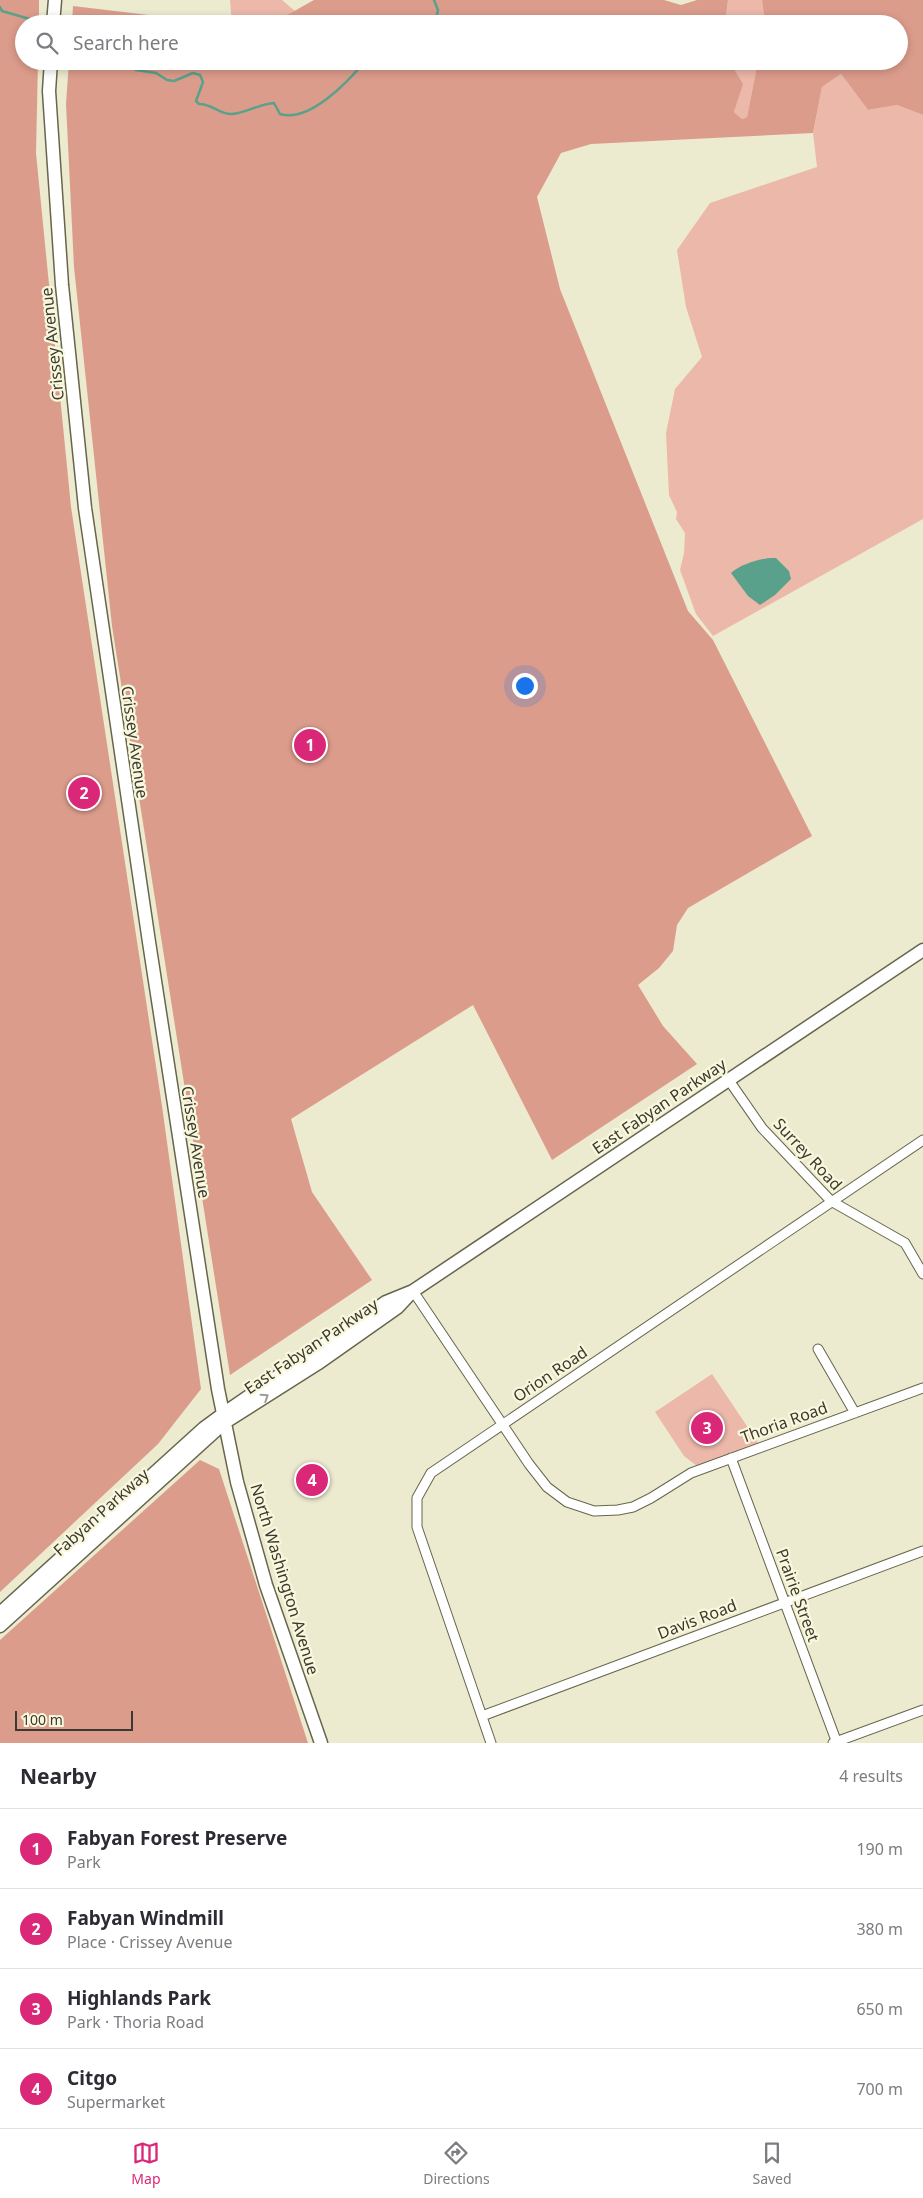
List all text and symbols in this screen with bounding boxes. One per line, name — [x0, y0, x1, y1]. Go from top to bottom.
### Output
search box — [15, 15, 908, 70]
icon: search — [33, 29, 61, 57]
text: Search here — [73, 30, 179, 56]
street label: Crissey Avenue — [35, 286, 69, 402]
your location — [512, 673, 538, 699]
street label: Crissey Avenue — [116, 684, 154, 800]
pin: 1 — [294, 726, 326, 764]
pin: 2 — [68, 774, 100, 812]
street label: East Fabyan Parkway — [588, 1053, 731, 1159]
street label: Crissey Avenue — [176, 1084, 216, 1200]
street label: Surrey Road — [769, 1113, 847, 1195]
street label: East Fabyan Parkway — [240, 1293, 383, 1399]
street label: Orion Road — [508, 1341, 592, 1407]
one-way arrow — [260, 1394, 269, 1403]
street label: Thoria Road — [738, 1396, 830, 1448]
pin: 3 — [691, 1409, 723, 1447]
pin: 4 — [296, 1461, 328, 1499]
street label: Fabyan Parkway — [48, 1463, 154, 1561]
street label: North Washington Avenue — [245, 1481, 325, 1677]
street label: Prairie Street — [771, 1545, 825, 1645]
street label: Davis Road — [654, 1594, 740, 1644]
scale bar — [15, 1708, 132, 1731]
text: 100 m — [22, 1710, 63, 1729]
text: Nearby — [20, 1762, 96, 1790]
text: 4 results — [839, 1765, 903, 1787]
text: Fabyan Forest Preserve — [67, 1825, 287, 1851]
text: 1 — [31, 1838, 41, 1860]
text: 190 m — [856, 1838, 903, 1860]
text: Park — [67, 1851, 101, 1873]
text: Fabyan Windmill — [67, 1905, 224, 1931]
text: 2 — [31, 1918, 41, 1940]
text: 380 m — [856, 1918, 903, 1940]
text: Place · Crissey Avenue — [67, 1931, 232, 1953]
text: Highlands Park — [67, 1985, 211, 2011]
text: 3 — [31, 1998, 41, 2020]
text: 650 m — [856, 1998, 903, 2020]
text: Park · Thoria Road — [67, 2011, 204, 2033]
text: Citgo — [67, 2065, 117, 2091]
text: 4 — [31, 2078, 41, 2100]
text: 700 m — [856, 2078, 903, 2100]
text: Supermarket — [67, 2091, 165, 2113]
tab: Map — [131, 2139, 161, 2188]
tab: Directions — [423, 2139, 490, 2188]
tab: Saved — [752, 2139, 792, 2188]

